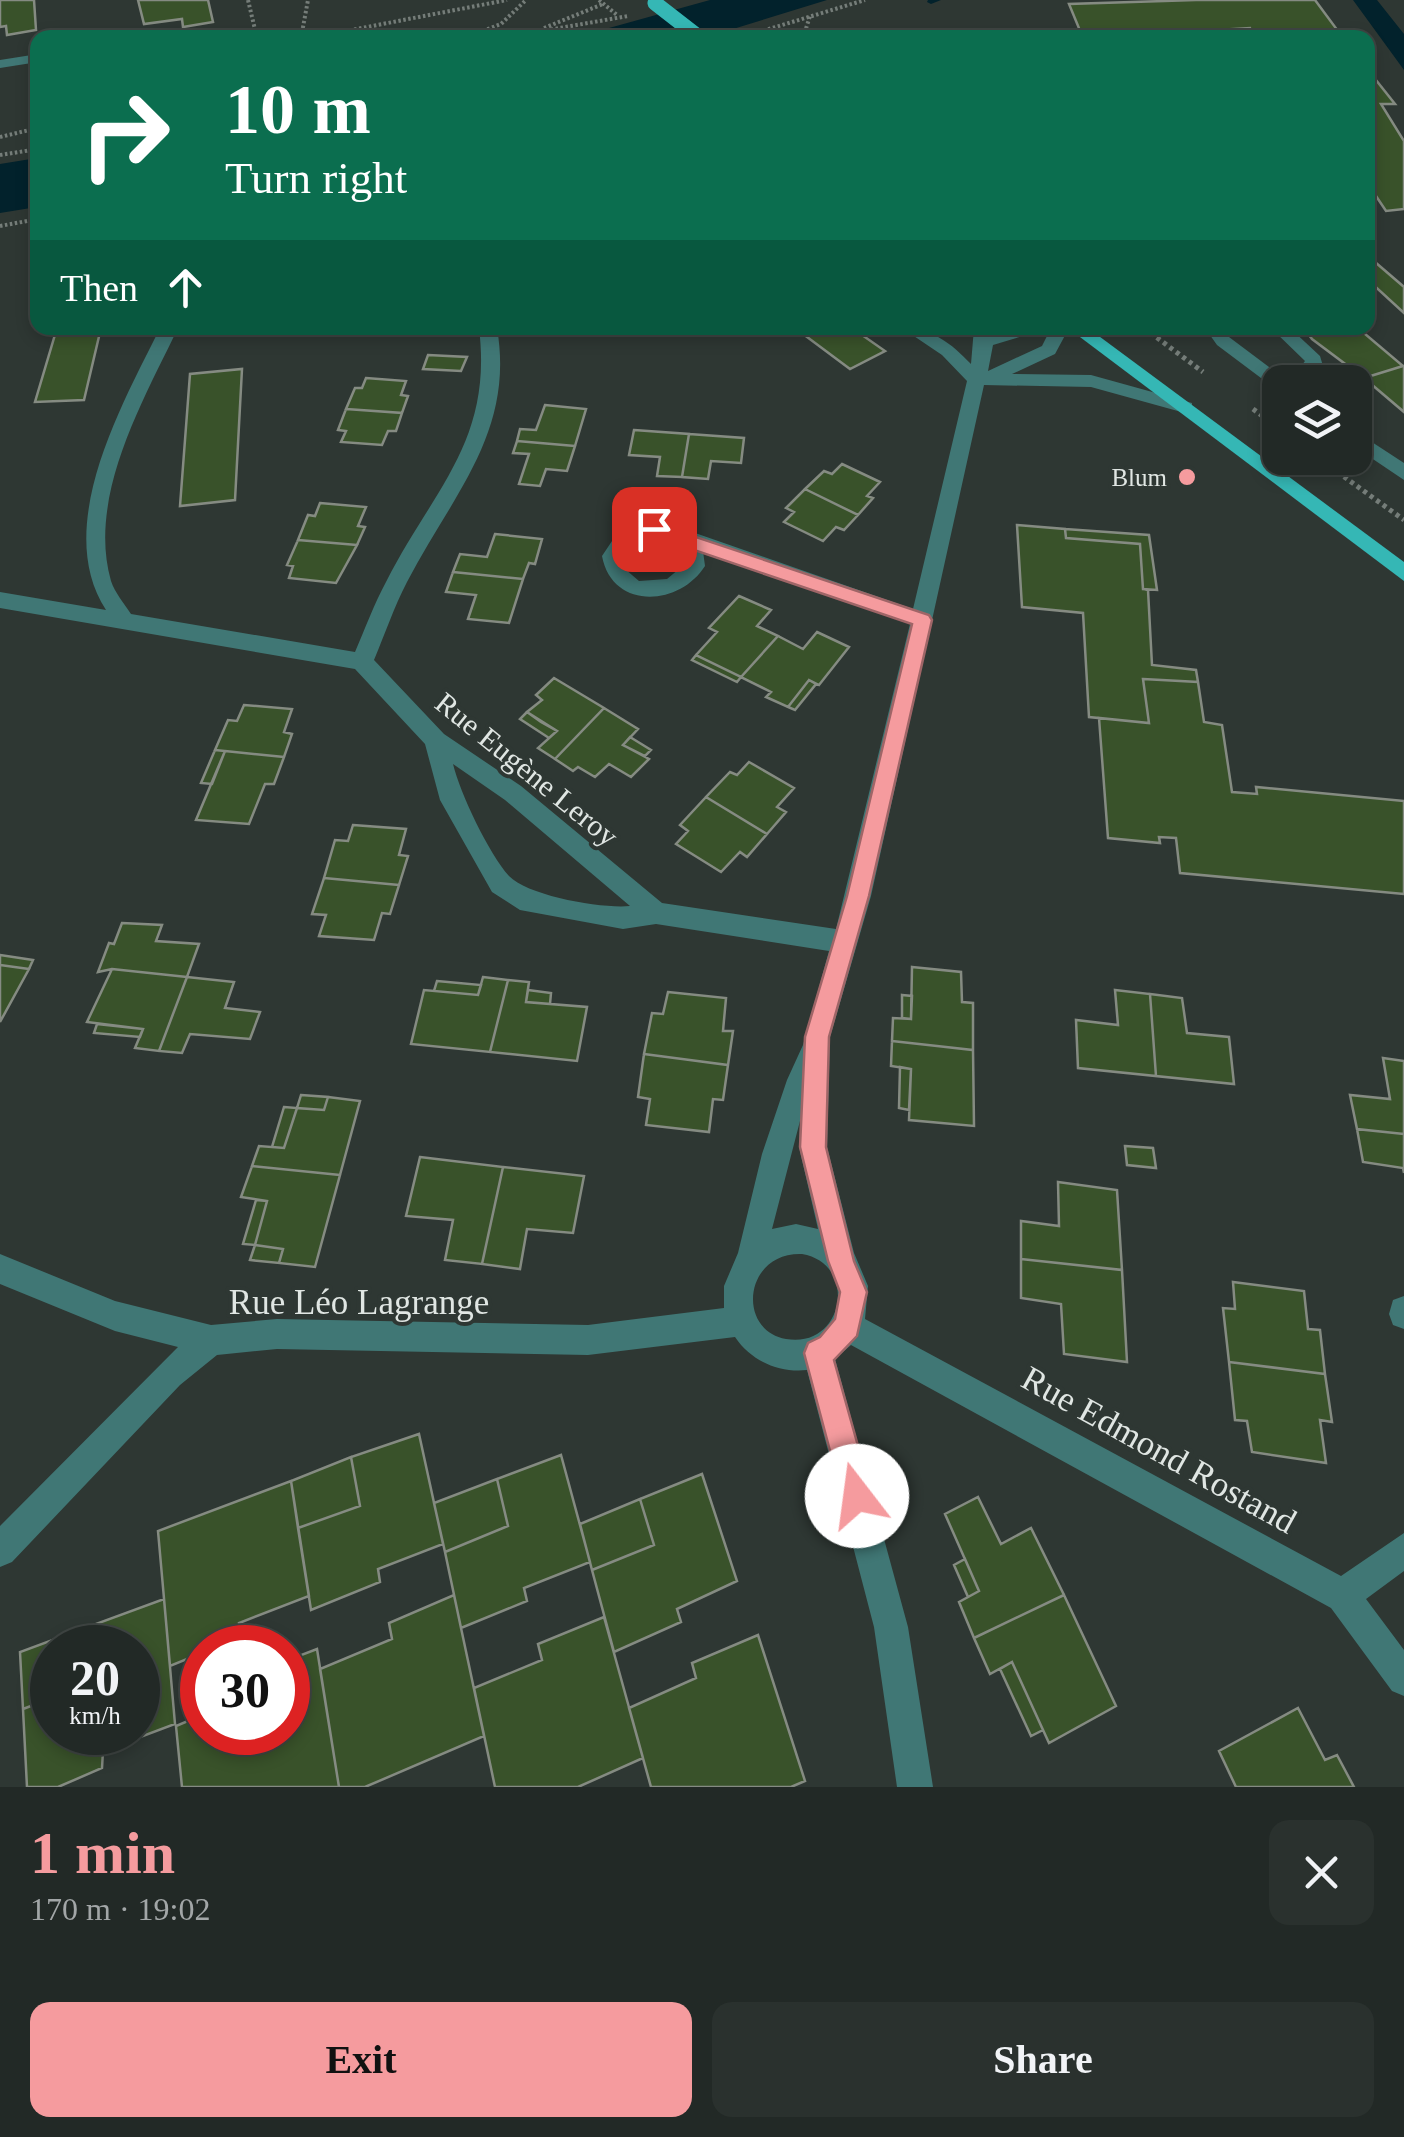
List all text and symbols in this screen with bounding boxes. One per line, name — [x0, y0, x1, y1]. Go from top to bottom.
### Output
icon: right — [60, 70, 190, 200]
text: 10 m — [225, 71, 371, 148]
text: Turn right — [225, 153, 407, 203]
icon: ahead — [158, 260, 213, 315]
text: Then — [60, 267, 138, 309]
map controls — [1262, 365, 1372, 475]
button: layers — [1262, 365, 1372, 475]
place label: Blum — [1111, 464, 1168, 491]
marker: Blum — [1176, 466, 1198, 488]
pin — [612, 487, 697, 572]
icon: arrive — [627, 502, 682, 557]
street label: Rue Eugène Leroy — [429, 685, 625, 853]
street label: Rue Léo Lagrange — [229, 1283, 489, 1322]
street label: Rue Edmond Rostand — [1015, 1358, 1303, 1542]
position arrow — [805, 1444, 909, 1548]
speed limit sign: 30 — [180, 1625, 310, 1755]
text: 20 — [70, 1650, 120, 1706]
text: km/h — [69, 1702, 121, 1729]
text: 1 min — [30, 1820, 175, 1886]
button: close — [1269, 1820, 1374, 1925]
text: 170 m · 19:02 — [30, 1891, 210, 1927]
button: Exit — [30, 2002, 692, 2117]
button: Share — [712, 2002, 1374, 2117]

